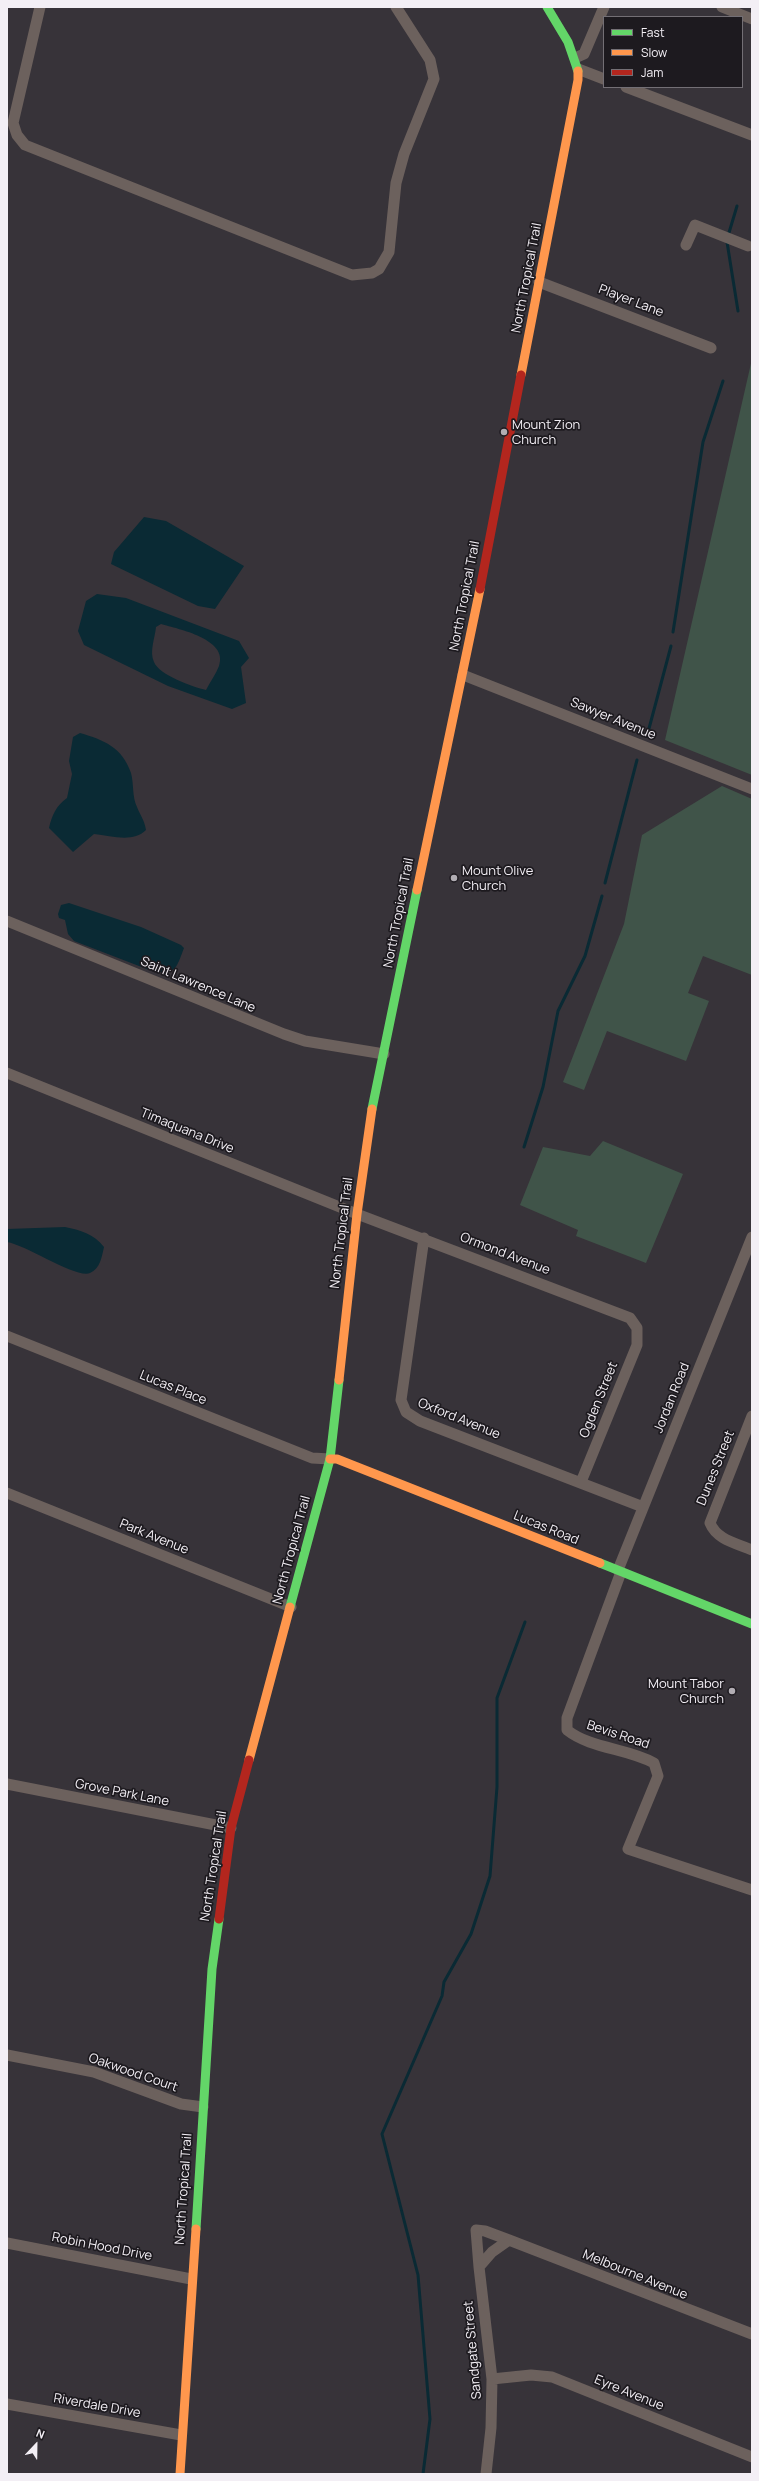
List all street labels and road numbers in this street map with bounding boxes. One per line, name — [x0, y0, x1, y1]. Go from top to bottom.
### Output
street label: North Tropical Trail — [509, 222, 545, 334]
street label: Player Lane — [596, 281, 666, 321]
street label: North Tropical Trail — [447, 540, 483, 652]
street label: Sawyer Avenue — [568, 695, 658, 743]
street label: North Tropical Trail — [381, 857, 417, 969]
street label: Saint Lawrence Lane — [138, 954, 258, 1016]
street label: Timaquana Drive — [138, 1105, 236, 1157]
street label: North Tropical Trail — [327, 1177, 357, 1289]
street label: Ormond Avenue — [458, 1230, 552, 1278]
street label: Ogden Street — [577, 1360, 621, 1440]
street label: Jordan Road — [651, 1361, 693, 1435]
street label: Lucas Place — [137, 1367, 209, 1409]
street label: Oxford Avenue — [416, 1395, 502, 1443]
street label: Dunes Street — [694, 1428, 738, 1508]
street label: North Tropical Trail — [270, 1494, 314, 1606]
street label: Lucas Road — [511, 1508, 581, 1548]
street label: Park Avenue — [117, 1516, 191, 1558]
street label: Bevis Road — [585, 1718, 651, 1752]
street label: Grove Park Lane — [74, 1776, 170, 1810]
street label: North Tropical Trail — [198, 1810, 230, 1922]
street label: Oakwood Court — [86, 2050, 180, 2096]
street label: North Tropical Trail — [172, 2133, 196, 2245]
street label: Robin Hood Drive — [50, 2230, 154, 2264]
street label: Melbourne Avenue — [580, 2247, 690, 2303]
street label: Sandgate Street — [461, 2300, 485, 2400]
street label: Eyre Avenue — [592, 2372, 666, 2414]
street label: Riverdale Drive — [52, 2391, 142, 2421]

